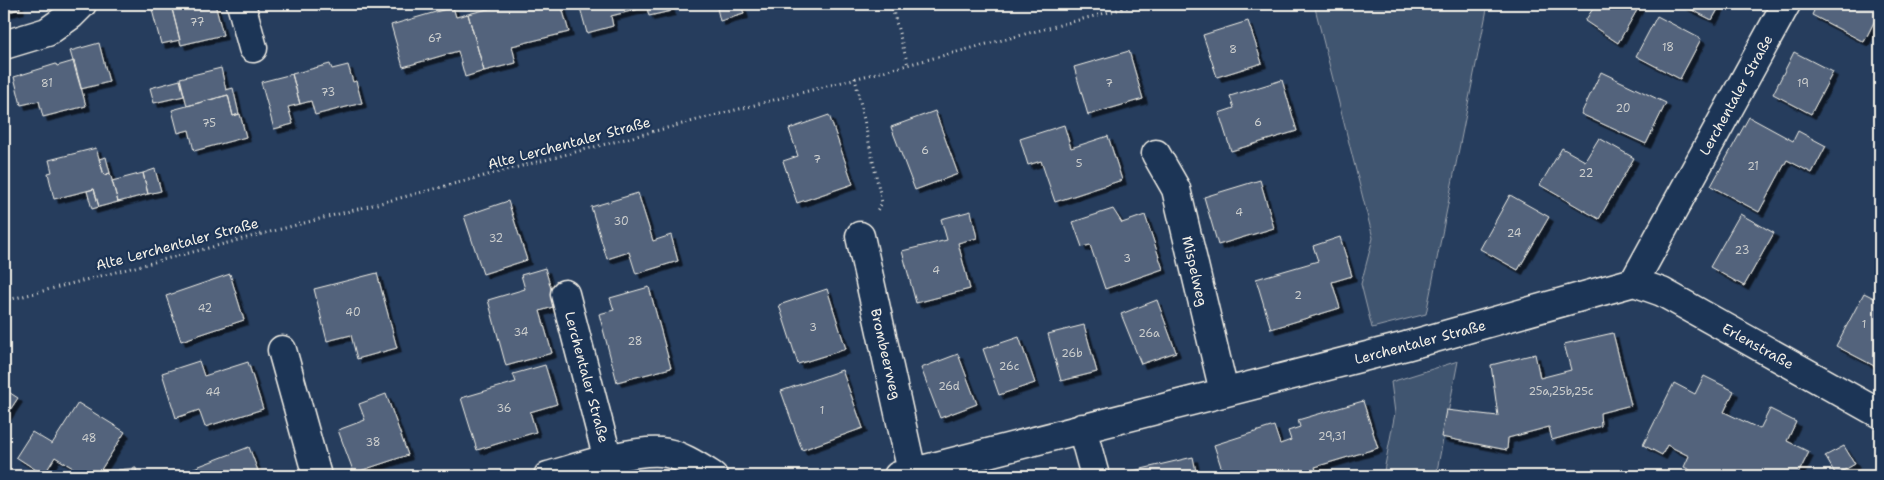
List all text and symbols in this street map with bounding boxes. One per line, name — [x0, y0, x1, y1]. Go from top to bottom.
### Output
house number: 77 — [190, 15, 205, 30]
house number: 67 — [428, 31, 442, 46]
street label: Lerchentaler Straße — [1695, 31, 1777, 158]
house number: 18 — [1662, 40, 1674, 55]
house number: 8 — [1229, 42, 1237, 57]
house number: 81 — [41, 76, 53, 91]
house number: 7 — [1105, 76, 1113, 91]
house number: 19 — [1797, 76, 1809, 91]
house number: 73 — [321, 85, 335, 100]
house number: 20 — [1615, 101, 1631, 116]
street label: Alte Lerchentaler Straße — [486, 113, 652, 173]
house number: 6 — [1254, 115, 1262, 130]
house number: 75 — [202, 116, 216, 131]
house number: 6 — [921, 143, 929, 158]
house number: 7 — [813, 152, 821, 167]
house number: 5 — [1076, 156, 1083, 171]
house number: 21 — [1747, 159, 1759, 174]
house number: 22 — [1579, 166, 1593, 181]
house number: 4 — [1235, 205, 1243, 220]
street label: Alte Lerchentaler Straße — [94, 214, 260, 274]
house number: 30 — [613, 214, 629, 229]
house number: 24 — [1507, 226, 1522, 241]
house number: 32 — [489, 231, 503, 246]
street label: Mispelweg — [1178, 234, 1212, 308]
house number: 23 — [1735, 243, 1749, 258]
house number: 3 — [1123, 251, 1131, 266]
house number: 4 — [932, 263, 940, 278]
house number: 2 — [1294, 288, 1302, 303]
house number: 42 — [198, 301, 212, 316]
house number: 40 — [345, 305, 361, 320]
street label: Brombeerweg — [867, 307, 905, 401]
street label: Lerchentaler Straße — [561, 309, 613, 445]
street label: Lerchentaler Straße — [1352, 316, 1488, 368]
house number: 1 — [1862, 317, 1866, 332]
street label: Erlenstraße — [1719, 319, 1797, 373]
house number: 3 — [809, 320, 817, 335]
house number: 34 — [514, 325, 529, 340]
house number: 26a — [1138, 326, 1160, 341]
house number: 28 — [627, 334, 643, 349]
house number: 26b — [1061, 346, 1083, 361]
house number: 26c — [999, 359, 1020, 374]
house number: 26d — [938, 379, 960, 394]
house number: 25a,25b,25c — [1528, 384, 1594, 399]
house number: 44 — [205, 385, 221, 400]
house number: 36 — [496, 401, 512, 416]
house number: 1 — [820, 403, 824, 418]
house number: 29,31 — [1318, 429, 1346, 444]
house number: 48 — [81, 431, 97, 446]
house number: 38 — [365, 435, 381, 450]

